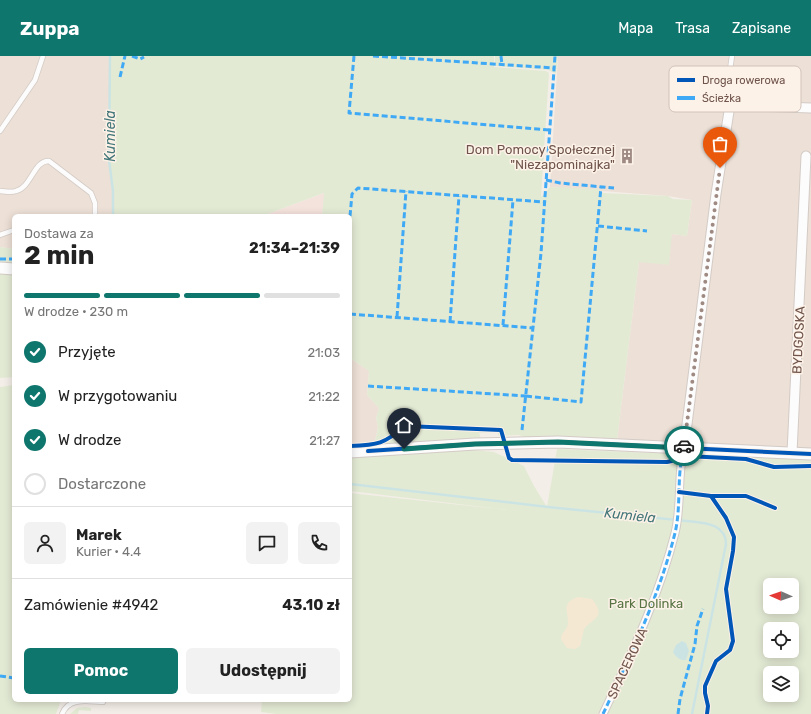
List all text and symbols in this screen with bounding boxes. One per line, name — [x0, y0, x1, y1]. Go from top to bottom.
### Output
text: Zuppa — [20, 17, 80, 40]
text: Mapa — [618, 20, 653, 37]
text: Trasa — [675, 20, 710, 37]
text: Zapisane — [732, 20, 791, 37]
legend — [669, 66, 801, 112]
text: Droga rowerowa — [702, 74, 785, 87]
text: Ścieżka — [702, 92, 741, 105]
water label: Kumiela — [102, 110, 119, 162]
pin — [703, 127, 737, 168]
icon: bag — [709, 133, 731, 155]
place label: Dom Pomocy Społecznej "Niezapominajka" — [466, 142, 615, 172]
building icon: Dom Pomocy Społecznej "Niezapominajka" — [618, 147, 636, 165]
text: Dostawa za — [24, 226, 94, 241]
text: 21:34–21:39 — [249, 239, 340, 257]
text: 2 min — [24, 240, 94, 271]
text: W drodze · 230 m — [24, 304, 128, 319]
street label: BYDGOSKA — [789, 305, 808, 374]
icon: check — [24, 341, 46, 363]
text: Przyjęte — [58, 343, 116, 361]
text: 21:03 — [307, 345, 340, 360]
icon: check — [24, 385, 46, 407]
text: W przygotowaniu — [58, 387, 177, 405]
text: 21:22 — [308, 389, 340, 404]
pin — [387, 408, 421, 449]
icon: home — [393, 414, 415, 436]
courier — [664, 426, 704, 466]
icon: check — [24, 429, 46, 451]
text: W drodze — [58, 431, 121, 449]
text: 21:27 — [309, 433, 340, 448]
icon: car — [673, 435, 695, 457]
text: Dostarczone — [58, 475, 146, 493]
water label: Kumiela — [603, 504, 657, 527]
button: person — [24, 522, 66, 564]
button: chat — [246, 522, 288, 564]
button: phone — [298, 522, 340, 564]
text: Marek — [76, 526, 122, 544]
text: Kurier · 4.4 — [76, 544, 141, 559]
north arrow — [763, 578, 799, 614]
map controls — [763, 578, 799, 702]
text: Zamówienie #4942 — [24, 596, 158, 614]
text: 43.10 zł — [282, 596, 340, 614]
park label: Park Dolinka — [609, 596, 683, 611]
button: locate — [763, 622, 799, 658]
street label: SPACEROWA — [604, 625, 651, 701]
button: Pomoc — [24, 648, 178, 694]
button: Udostępnij — [186, 648, 340, 694]
button: layers — [763, 666, 799, 702]

